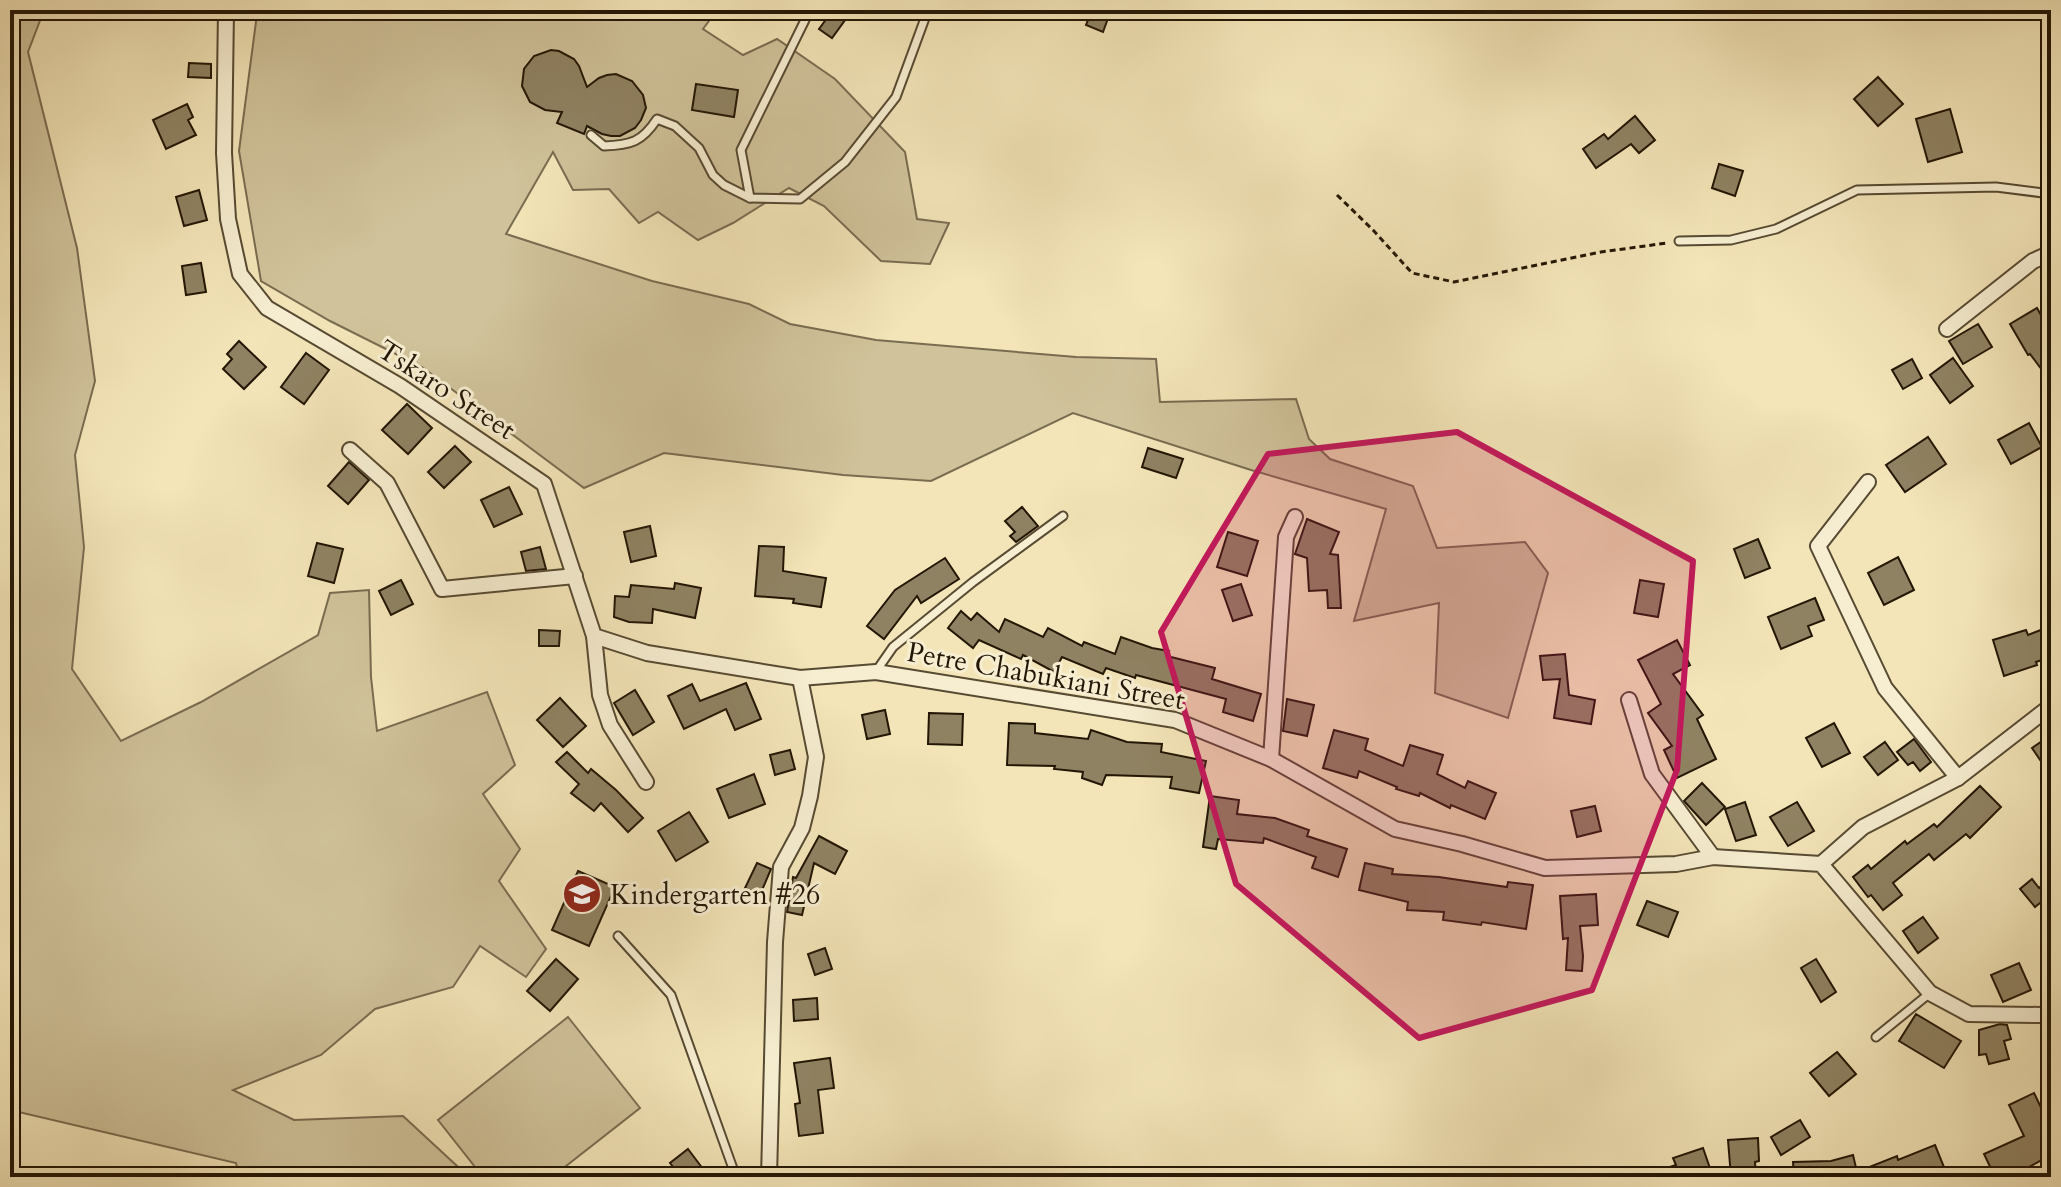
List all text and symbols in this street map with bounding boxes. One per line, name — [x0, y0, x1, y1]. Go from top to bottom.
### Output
street label: Tskaro Street — [370, 331, 523, 449]
street label: Petre Chabukiani Street — [904, 633, 1188, 719]
school or university icon: Kindergarten #26 — [561, 873, 603, 915]
place label: Kindergarten #26 — [610, 876, 820, 914]

